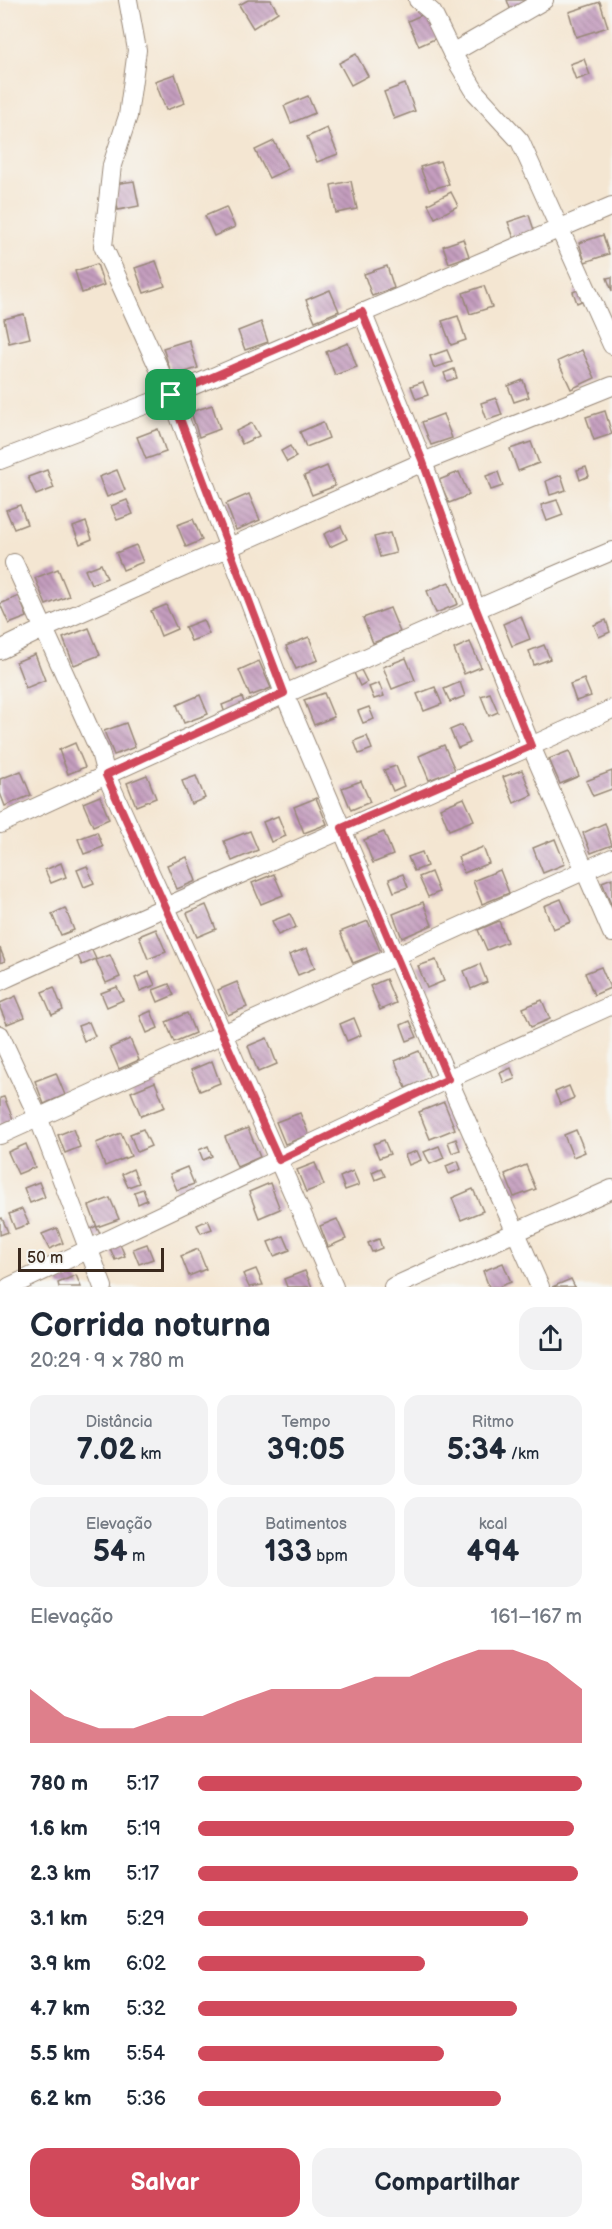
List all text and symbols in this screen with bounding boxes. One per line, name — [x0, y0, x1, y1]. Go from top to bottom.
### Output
pin — [145, 369, 196, 420]
icon: arrive — [154, 378, 187, 411]
scale bar — [18, 1245, 164, 1272]
text: 50 m — [27, 1249, 63, 1268]
text: Corrida noturna — [30, 1306, 271, 1346]
button: share — [519, 1307, 582, 1370]
text: 20:29 · 9 × 780 m — [30, 1349, 184, 1373]
text: Distância — [85, 1413, 153, 1432]
text: Tempo — [281, 1413, 331, 1432]
text: Ritmo — [472, 1413, 514, 1432]
text: 7.02 — [76, 1432, 136, 1468]
text: 39:05 — [267, 1432, 345, 1468]
text: 5:34 — [447, 1432, 507, 1468]
text: km — [136, 1445, 162, 1464]
text: /km — [507, 1445, 539, 1464]
text: Elevação — [86, 1515, 152, 1534]
text: Batimentos — [265, 1515, 347, 1534]
text: kcal — [479, 1515, 507, 1534]
text: 54 — [93, 1534, 128, 1570]
text: 133 — [264, 1534, 312, 1570]
text: 494 — [467, 1534, 519, 1570]
text: m — [128, 1547, 145, 1566]
text: bpm — [312, 1547, 348, 1566]
text: Elevação — [30, 1605, 113, 1629]
text: 161–167 m — [491, 1605, 582, 1629]
text: 780 m — [30, 1772, 88, 1796]
text: 5:17 — [126, 1772, 159, 1796]
text: 1.6 km — [30, 1817, 88, 1841]
text: 5:19 — [126, 1817, 161, 1841]
text: 2.3 km — [30, 1862, 91, 1886]
text: 5:17 — [126, 1862, 159, 1886]
text: 3.1 km — [30, 1907, 87, 1931]
text: 5:29 — [126, 1907, 165, 1931]
text: 3.9 km — [30, 1952, 91, 1976]
text: 6:02 — [126, 1952, 166, 1976]
text: 4.7 km — [30, 1997, 90, 2021]
text: 5:32 — [126, 1997, 166, 2021]
text: 5.5 km — [30, 2042, 90, 2066]
text: 5:54 — [126, 2042, 165, 2066]
text: 6.2 km — [30, 2087, 91, 2111]
text: 5:36 — [126, 2087, 166, 2111]
button: Salvar — [30, 2148, 300, 2217]
button: Compartilhar — [312, 2148, 582, 2217]

